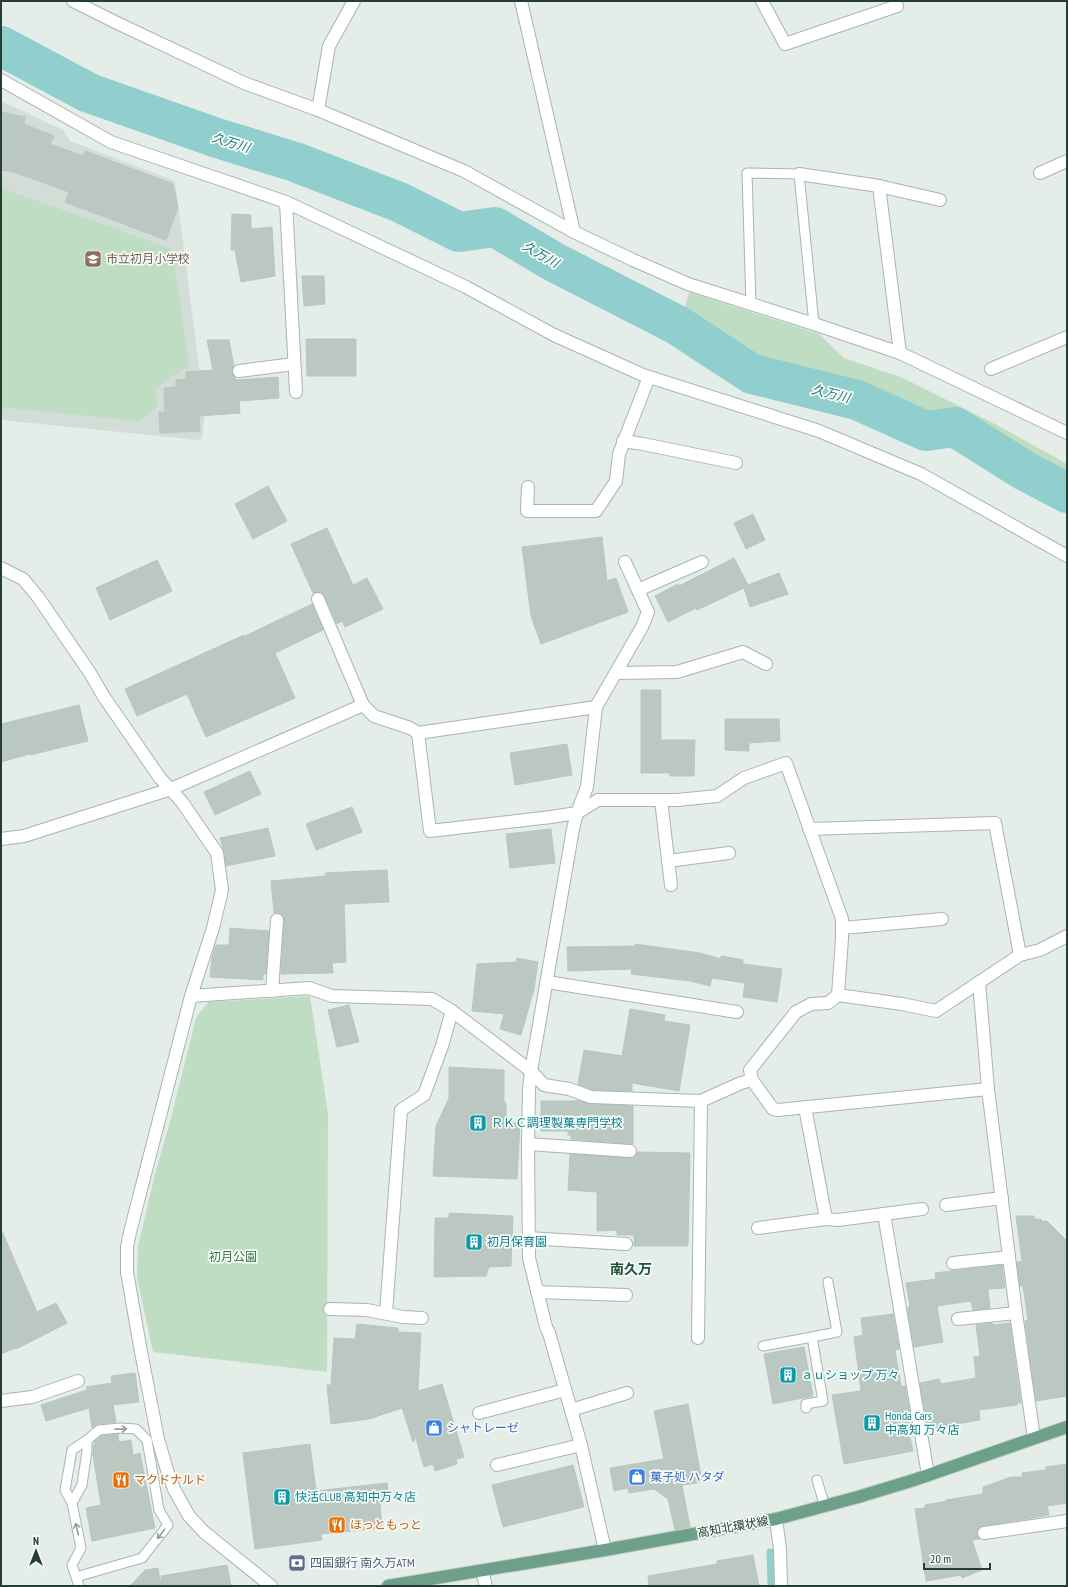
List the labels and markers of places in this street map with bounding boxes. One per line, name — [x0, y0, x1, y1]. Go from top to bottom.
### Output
school or university icon: 市立初月小学校 — [83, 249, 103, 269]
place label: 市立初月小学校 — [106, 251, 190, 266]
building icon: ＲＫＣ調理製菓専門学校 — [468, 1113, 488, 1133]
place label: ＲＫＣ調理製菓専門学校 — [491, 1115, 623, 1130]
building icon: 初月保育園 — [464, 1232, 484, 1252]
place label: 初月保育園 — [487, 1234, 547, 1249]
building icon: ａｕショップ 万々 — [778, 1365, 798, 1385]
place label: ａｕショップ 万々 — [801, 1367, 900, 1382]
place label: Honda Cars 中高知 万々店 — [885, 1408, 960, 1437]
building icon: Honda Cars 中高知 万々店 — [862, 1413, 882, 1433]
shop icon: シャトレーゼ — [424, 1418, 444, 1438]
place label: シャトレーゼ — [447, 1420, 519, 1435]
shop icon: 菓子処 ハタダ — [627, 1467, 647, 1487]
place label: 菓子処 ハタダ — [650, 1469, 725, 1484]
restaurant icon: マクドナルド — [111, 1470, 131, 1490]
place label: マクドナルド — [134, 1472, 206, 1487]
building icon: 快活CLUB 高知中万々店 — [272, 1487, 292, 1507]
place label: 快活CLUB 高知中万々店 — [295, 1489, 416, 1504]
restaurant icon: ほっともっと — [327, 1515, 347, 1535]
place label: ほっともっと — [350, 1517, 422, 1532]
bank icon: 四国銀行 南久万ATM — [287, 1553, 307, 1573]
place label: 四国銀行 南久万ATM — [310, 1555, 415, 1570]

